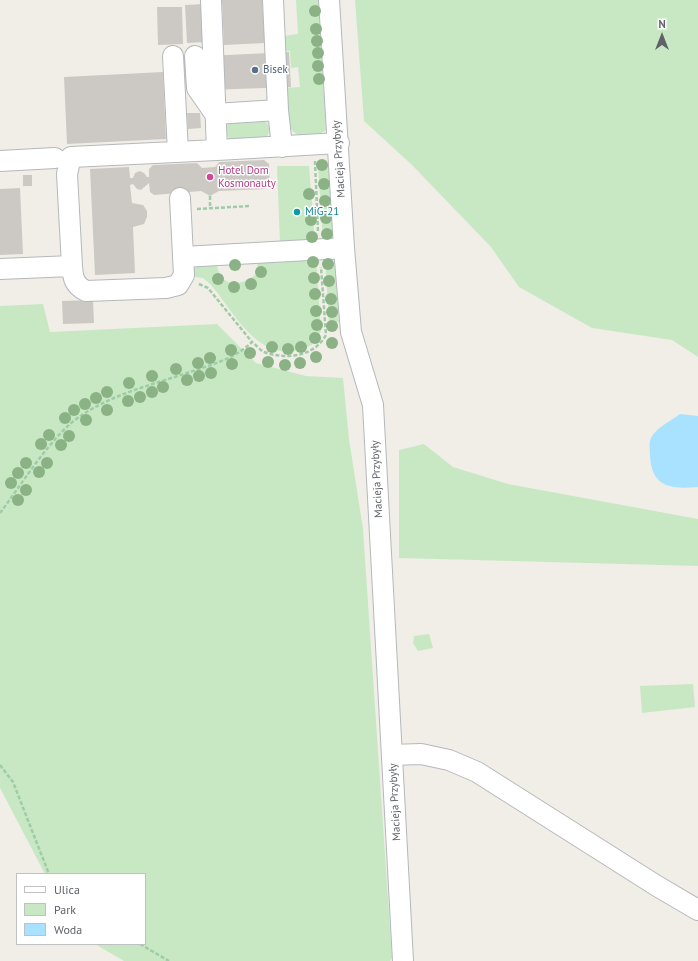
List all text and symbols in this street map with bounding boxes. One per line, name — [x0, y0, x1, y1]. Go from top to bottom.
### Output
north arrow — [642, 16, 682, 56]
text: N — [658, 17, 666, 31]
place label: Bisek — [263, 63, 288, 77]
marker: Bisek — [250, 65, 260, 75]
street label: Macieja Przybyły — [330, 120, 348, 198]
place label: Hotel Dom Kosmonauty — [218, 164, 276, 190]
marker: Hotel Dom Kosmonauty — [205, 172, 215, 182]
place label: MiG-21 — [305, 205, 339, 219]
marker: MiG-21 — [292, 207, 302, 217]
street label: Macieja Przybyły — [368, 440, 386, 518]
street label: Macieja Przybyły — [386, 763, 404, 841]
legend — [16, 873, 146, 945]
text: Ulica — [54, 882, 80, 897]
text: Park — [54, 902, 76, 917]
text: Woda — [54, 922, 82, 937]

